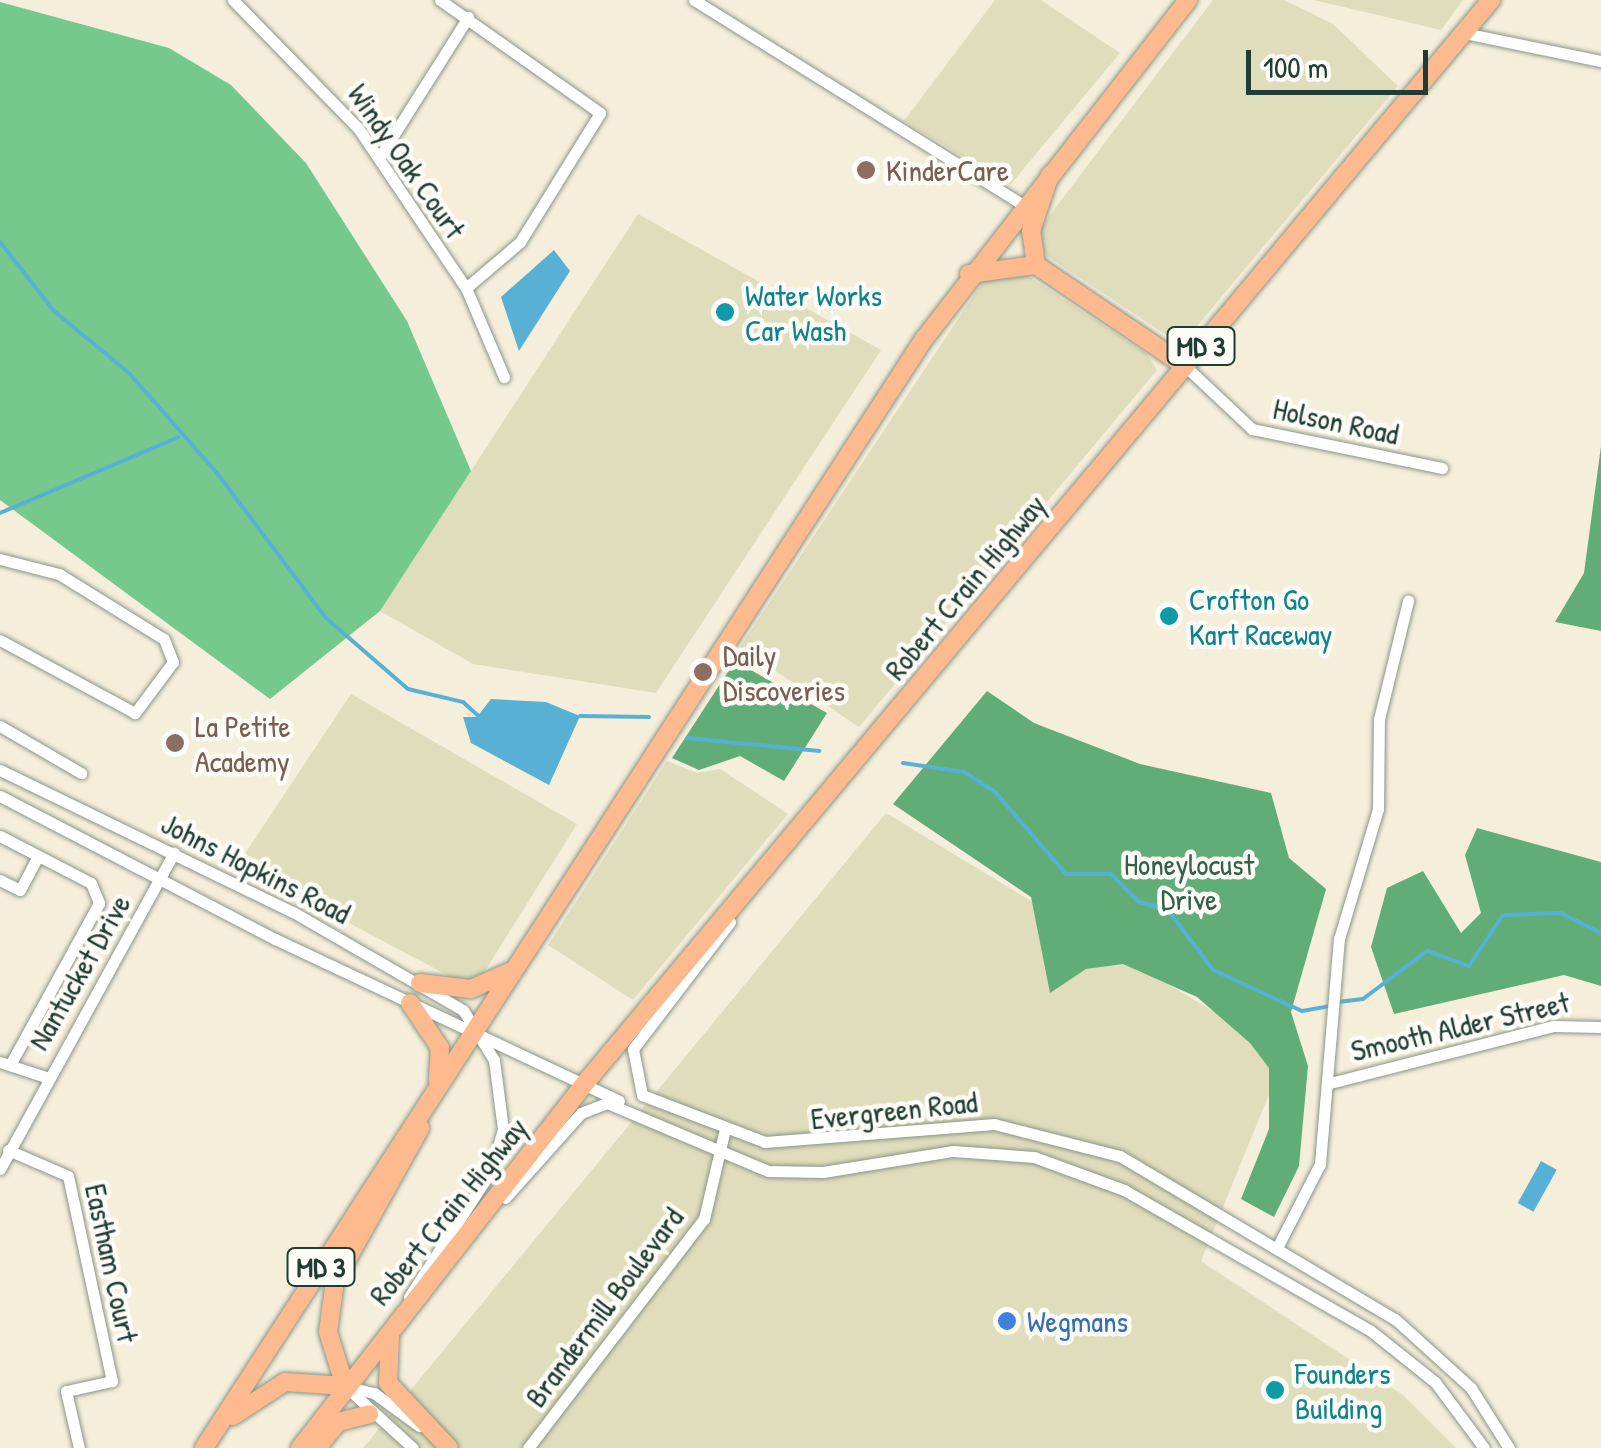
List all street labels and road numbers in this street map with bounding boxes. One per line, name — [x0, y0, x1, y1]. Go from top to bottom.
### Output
street label: Windy Oak Court — [341, 77, 473, 245]
road number: MD 3 — [1166, 323, 1236, 369]
street label: Holson Road — [1270, 390, 1402, 452]
street label: Robert Crain Highway — [877, 487, 1053, 687]
street label: Johns Hopkins Road — [156, 805, 356, 931]
street label: Nantucket Drive — [20, 888, 138, 1056]
street label: Smooth Alder Street — [1347, 983, 1573, 1069]
street label: Evergreen Road — [809, 1083, 979, 1137]
street label: Robert Crain Highway — [361, 1110, 535, 1312]
street label: Eastham Court — [78, 1181, 146, 1345]
street label: Brandermill Boulevard — [517, 1200, 691, 1414]
road number: MD 3 — [286, 1244, 356, 1290]

